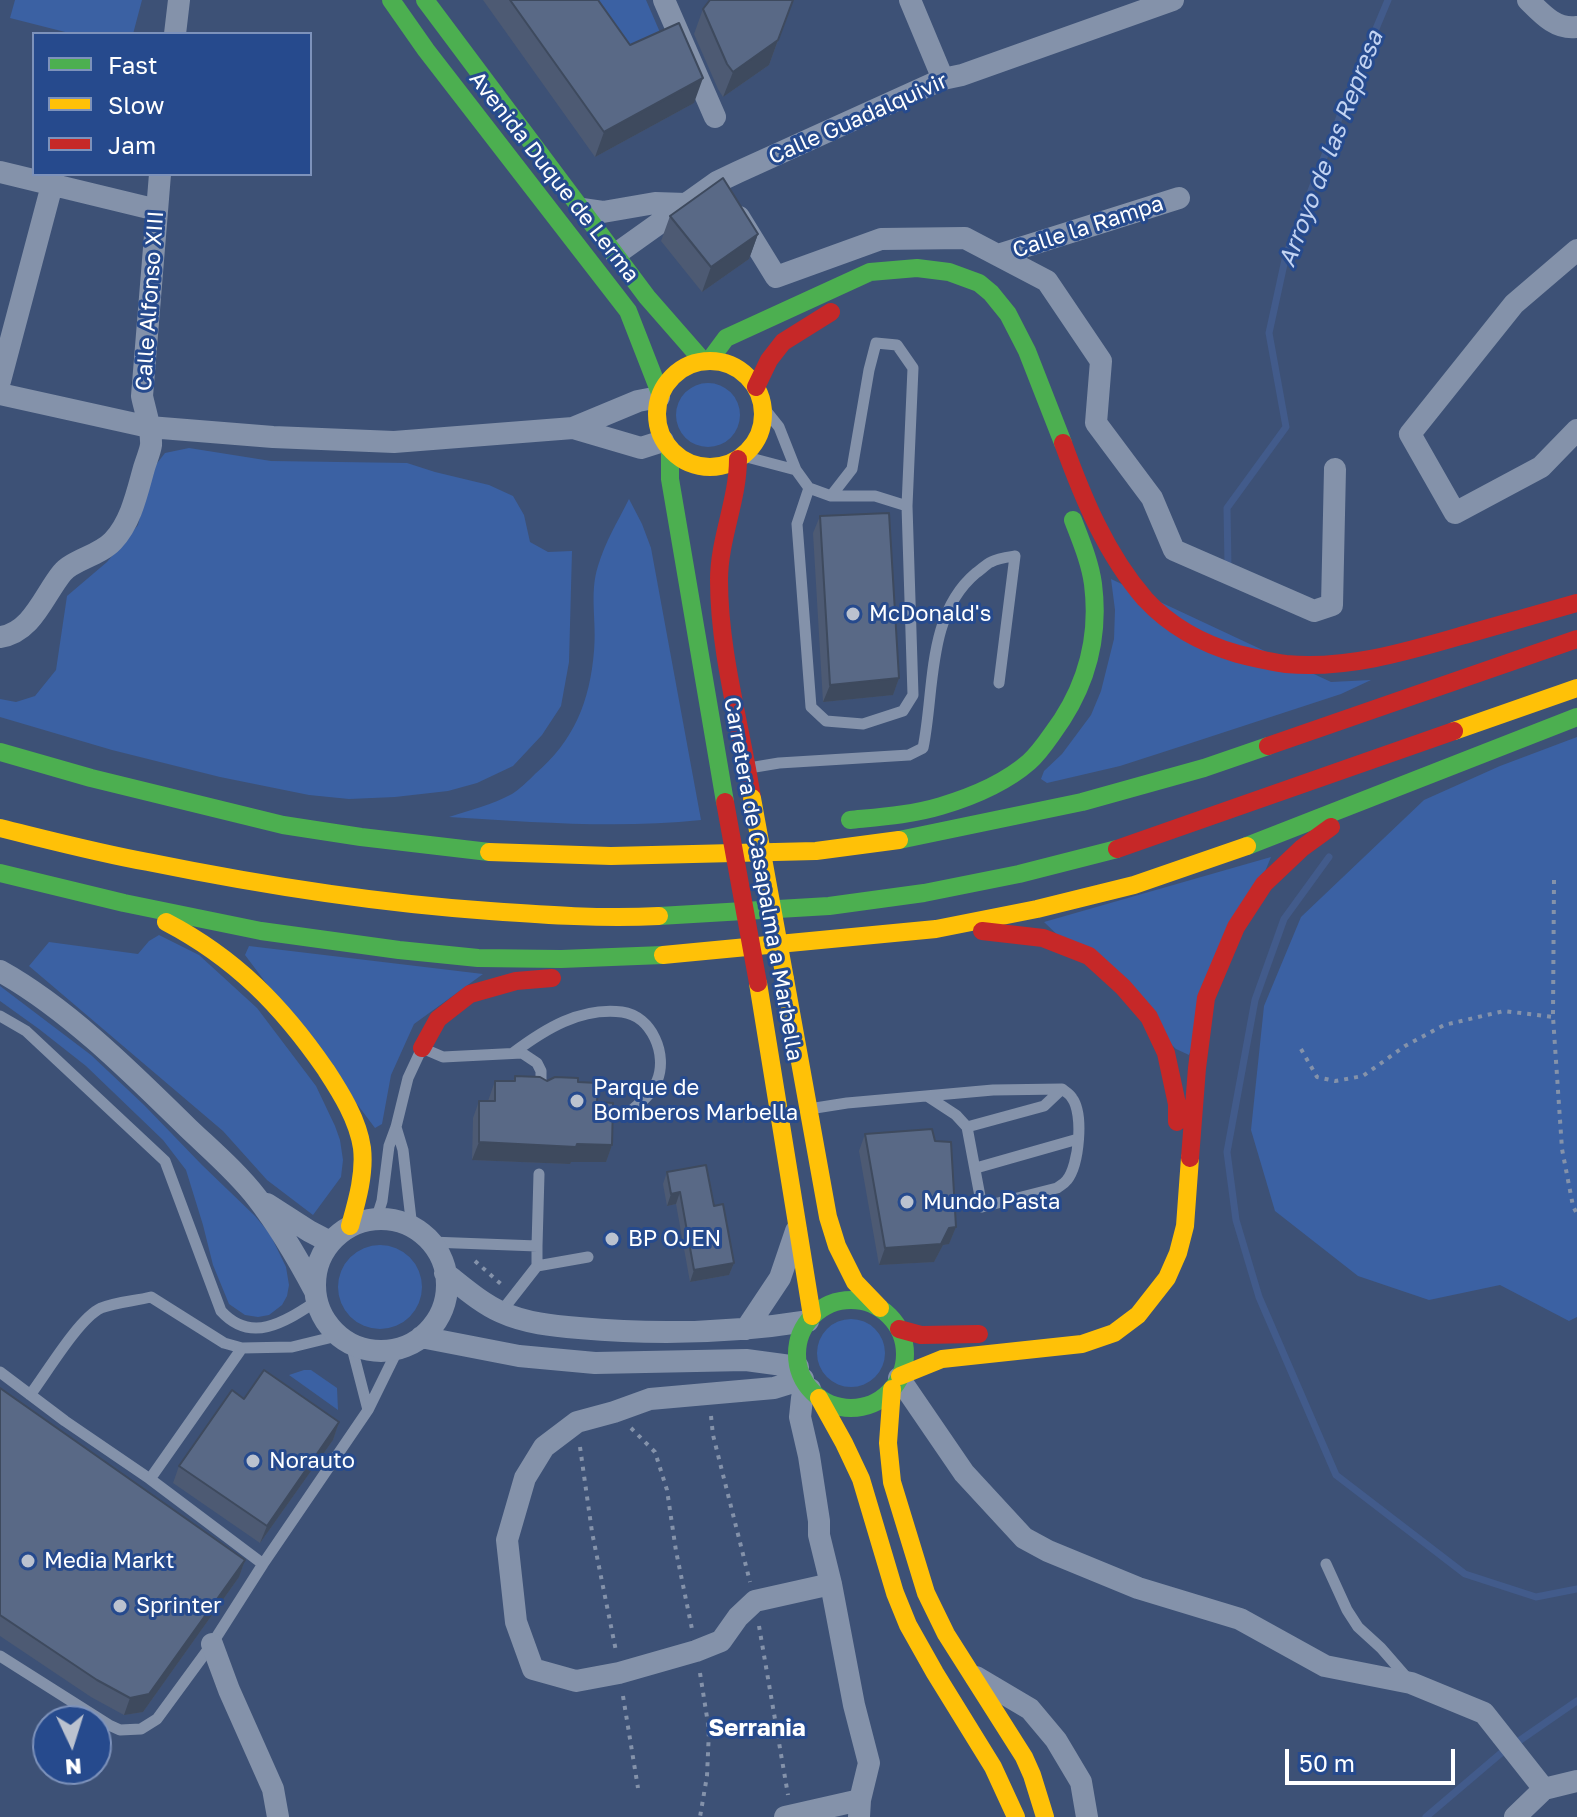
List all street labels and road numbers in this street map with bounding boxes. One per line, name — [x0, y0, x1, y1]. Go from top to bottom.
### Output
street label: Avenida Duque de Lerma — [464, 66, 644, 288]
street label: Calle Guadalquivir — [764, 68, 952, 170]
street label: Calle la Rampa — [1009, 190, 1167, 264]
street label: Calle Alfonso XIII — [131, 210, 169, 392]
street label: Carretera de Casapalma a Marbella — [718, 695, 808, 1063]

